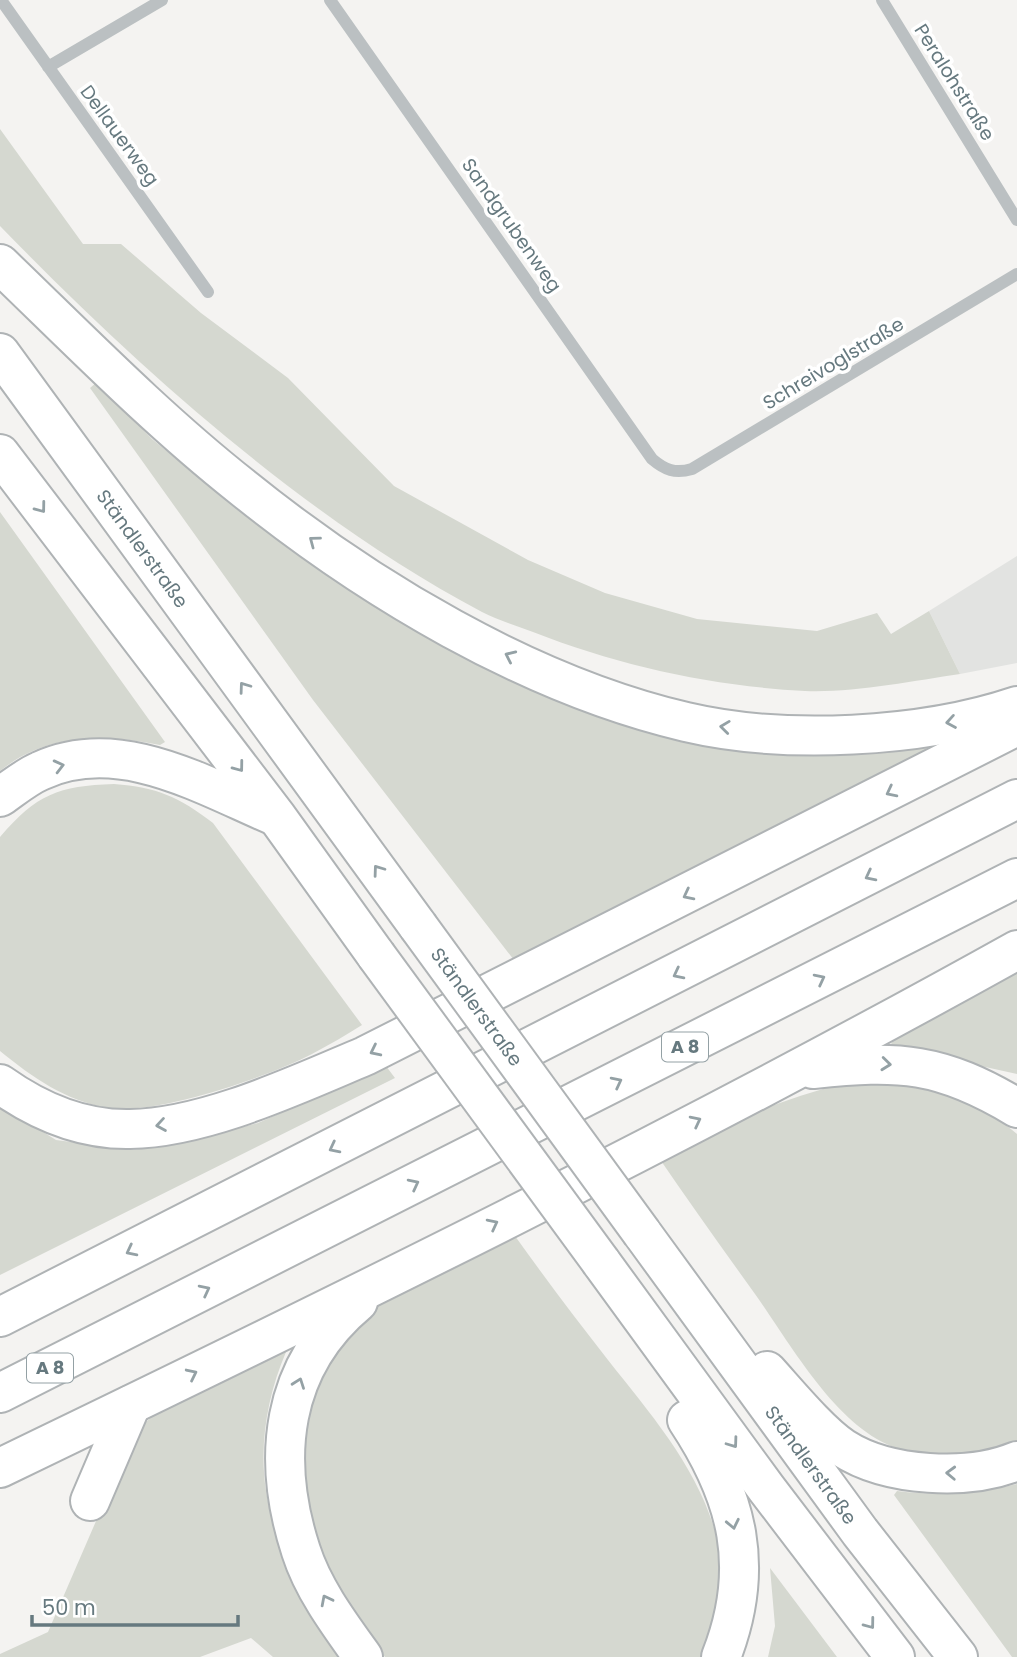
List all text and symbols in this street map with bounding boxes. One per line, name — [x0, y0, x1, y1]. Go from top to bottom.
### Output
street label: Peralohstraße — [908, 19, 1001, 146]
street label: Dellauerweg — [74, 79, 165, 191]
street label: Sandgrubenweg — [455, 153, 568, 298]
street label: Schreivoglstraße — [758, 311, 909, 416]
street label: Ständlerstraße — [90, 484, 195, 614]
one-way arrow — [33, 500, 46, 513]
one-way arrow — [309, 537, 322, 550]
one-way arrow — [505, 651, 517, 665]
one-way arrow — [239, 682, 252, 695]
one-way arrow — [945, 714, 957, 729]
one-way arrow — [719, 719, 731, 734]
one-way arrow — [230, 759, 243, 772]
one-way arrow — [53, 760, 65, 774]
one-way arrow — [886, 784, 898, 798]
one-way arrow — [374, 866, 386, 878]
one-way arrow — [865, 868, 877, 882]
one-way arrow — [683, 886, 695, 900]
street label: Ständlerstraße — [424, 942, 529, 1072]
one-way arrow — [673, 966, 685, 979]
one-way arrow — [813, 973, 825, 987]
road number: A 8 — [662, 1032, 708, 1062]
one-way arrow — [370, 1042, 382, 1056]
one-way arrow — [881, 1056, 892, 1071]
one-way arrow — [610, 1077, 623, 1091]
one-way arrow — [689, 1115, 701, 1129]
one-way arrow — [155, 1117, 167, 1132]
one-way arrow — [329, 1140, 341, 1154]
one-way arrow — [407, 1179, 419, 1193]
one-way arrow — [486, 1218, 498, 1232]
one-way arrow — [126, 1242, 138, 1256]
one-way arrow — [198, 1284, 210, 1298]
road number: A 8 — [27, 1353, 73, 1382]
one-way arrow — [185, 1369, 197, 1383]
one-way arrow — [291, 1377, 305, 1389]
street label: Ständlerstraße — [758, 1400, 863, 1530]
one-way arrow — [725, 1435, 737, 1448]
one-way arrow — [945, 1466, 956, 1481]
one-way arrow — [725, 1518, 740, 1530]
scale bar — [32, 1584, 238, 1628]
text: 50 m — [42, 1593, 96, 1622]
one-way arrow — [320, 1595, 334, 1607]
one-way arrow — [861, 1616, 874, 1629]

